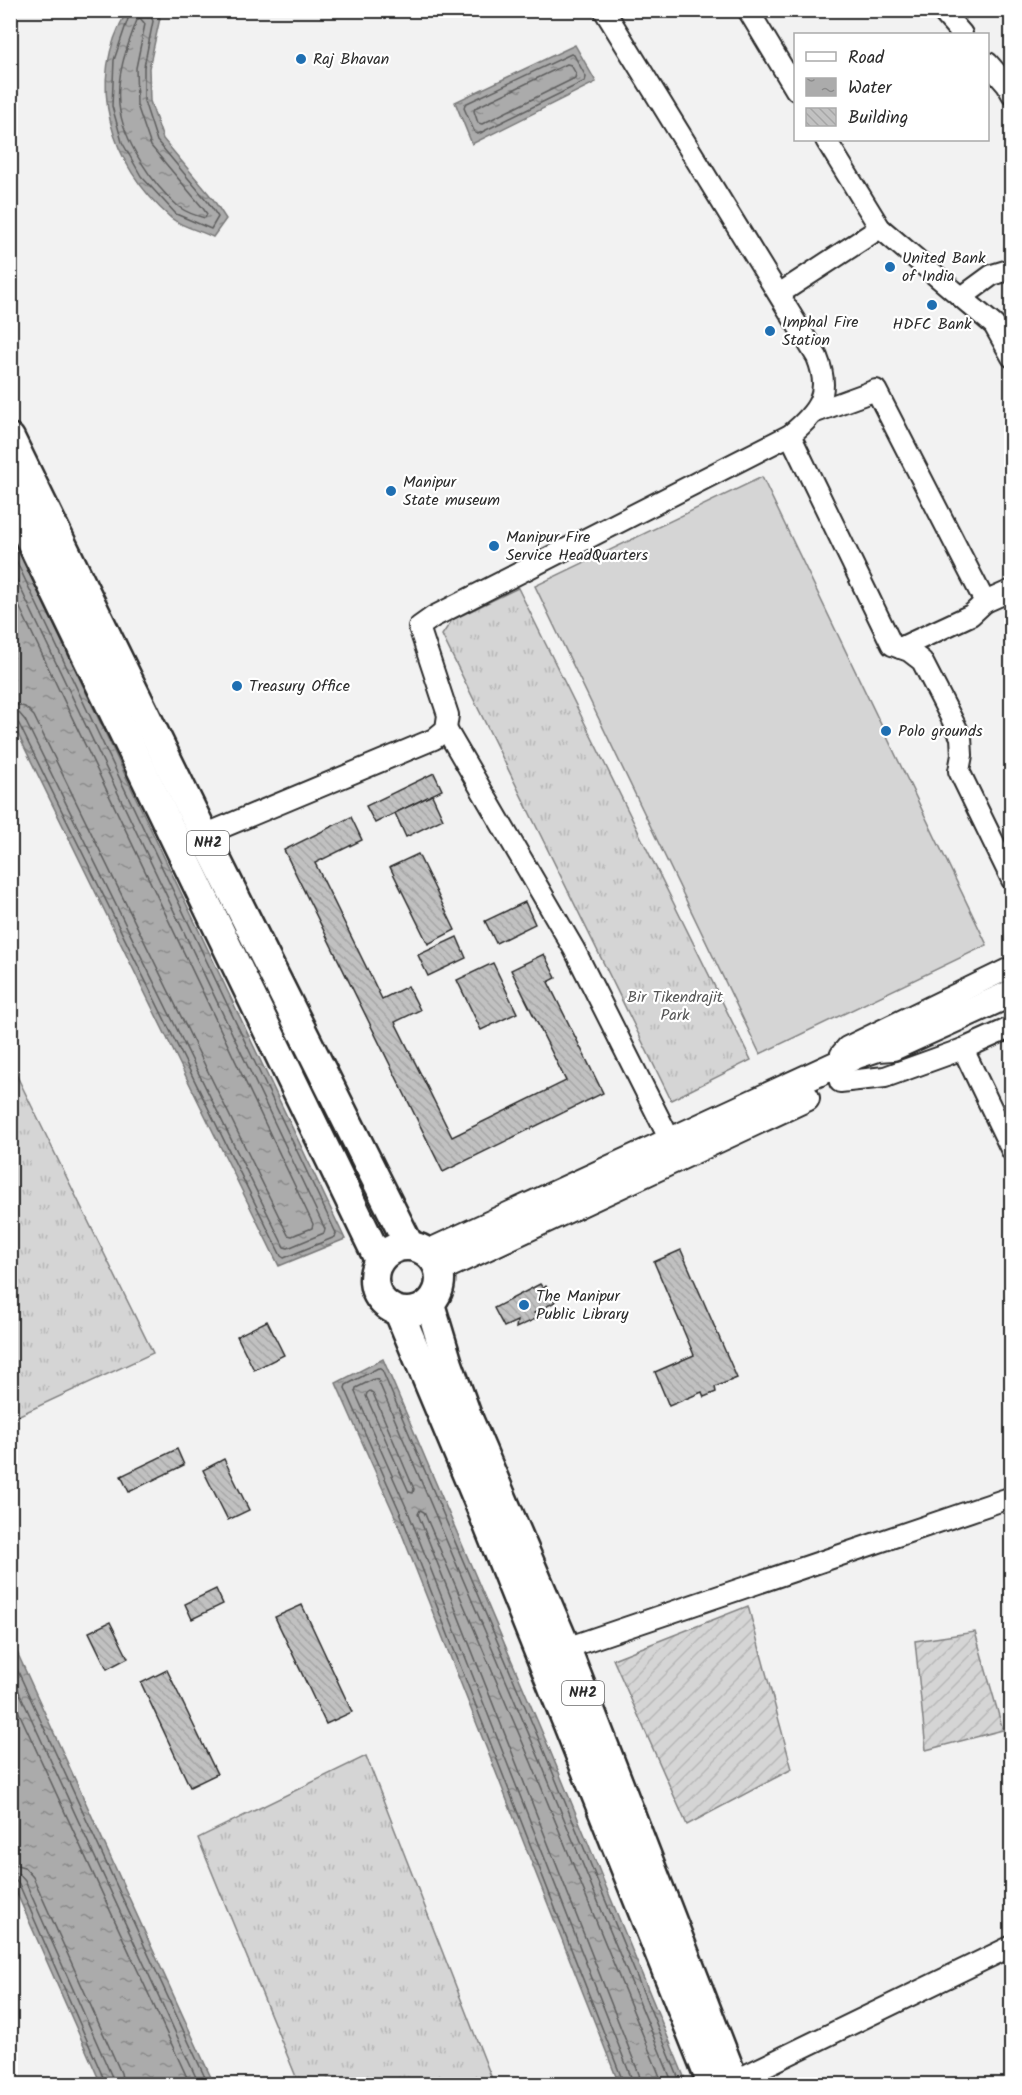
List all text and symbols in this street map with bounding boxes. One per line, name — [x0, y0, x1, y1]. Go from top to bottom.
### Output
legend — [794, 33, 989, 141]
text: Road — [848, 44, 885, 73]
place label: Raj Bhavan — [313, 47, 389, 72]
marker: Raj Bhavan — [294, 52, 308, 66]
text: Water — [848, 74, 893, 103]
text: Building — [848, 104, 908, 133]
place label: United Bank of India — [902, 246, 986, 289]
marker: United Bank of India — [883, 260, 897, 274]
marker: HDFC Bank — [925, 298, 939, 312]
place label: Imphal Fire Station — [782, 310, 858, 353]
place label: HDFC Bank — [892, 312, 972, 337]
marker: Imphal Fire Station — [763, 324, 777, 338]
place label: Manipur State museum — [403, 470, 500, 513]
marker: Manipur State museum — [384, 484, 398, 498]
place label: Manipur Fire Service HeadQuarters — [506, 525, 648, 568]
marker: Manipur Fire Service HeadQuarters — [487, 539, 501, 553]
place label: Treasury Office — [249, 674, 350, 699]
marker: Treasury Office — [230, 679, 244, 693]
place label: Polo grounds — [898, 719, 983, 744]
marker: Polo grounds — [879, 724, 893, 738]
road number: NH2 — [187, 831, 229, 855]
park label: Bir Tikendrajit Park — [627, 985, 724, 1028]
place label: The Manipur Public Library — [536, 1284, 629, 1327]
marker: The Manipur Public Library — [517, 1298, 531, 1312]
road number: NH2 — [562, 1681, 604, 1705]

